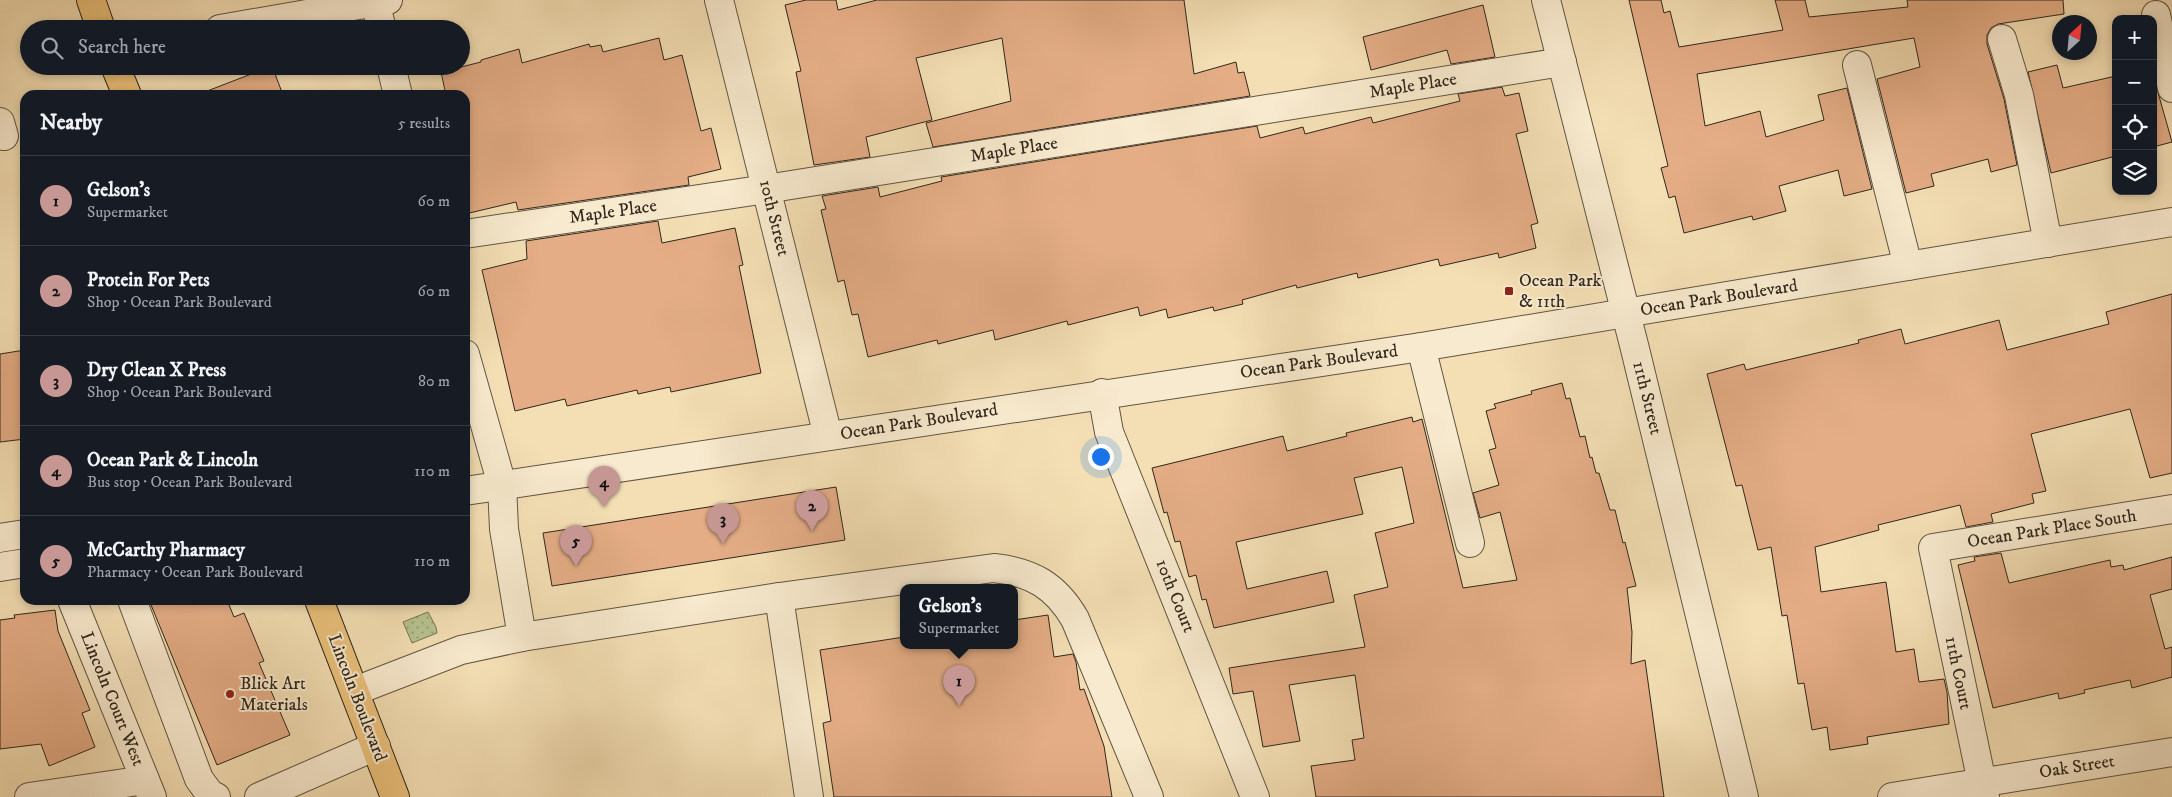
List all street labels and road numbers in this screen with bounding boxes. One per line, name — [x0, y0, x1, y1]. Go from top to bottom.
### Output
street label: Maple Place — [1368, 68, 1458, 104]
street label: Maple Place — [969, 132, 1059, 168]
street label: 10th Street — [754, 178, 794, 259]
street label: Maple Place — [568, 195, 658, 229]
street label: Ocean Park Boulevard — [1639, 275, 1799, 321]
street label: Ocean Park Boulevard — [1239, 340, 1399, 384]
street label: 11th Street — [1627, 359, 1667, 437]
street label: Ocean Park Boulevard — [839, 399, 999, 445]
street label: Ocean Park Place South — [1966, 505, 2139, 553]
street label: 10th Court — [1150, 556, 1200, 636]
street label: Lincoln Court West — [75, 629, 149, 769]
street label: Lincoln Boulevard — [323, 631, 391, 765]
street label: 11th Court — [1940, 634, 1977, 712]
street label: Oak Street — [2038, 750, 2116, 784]

